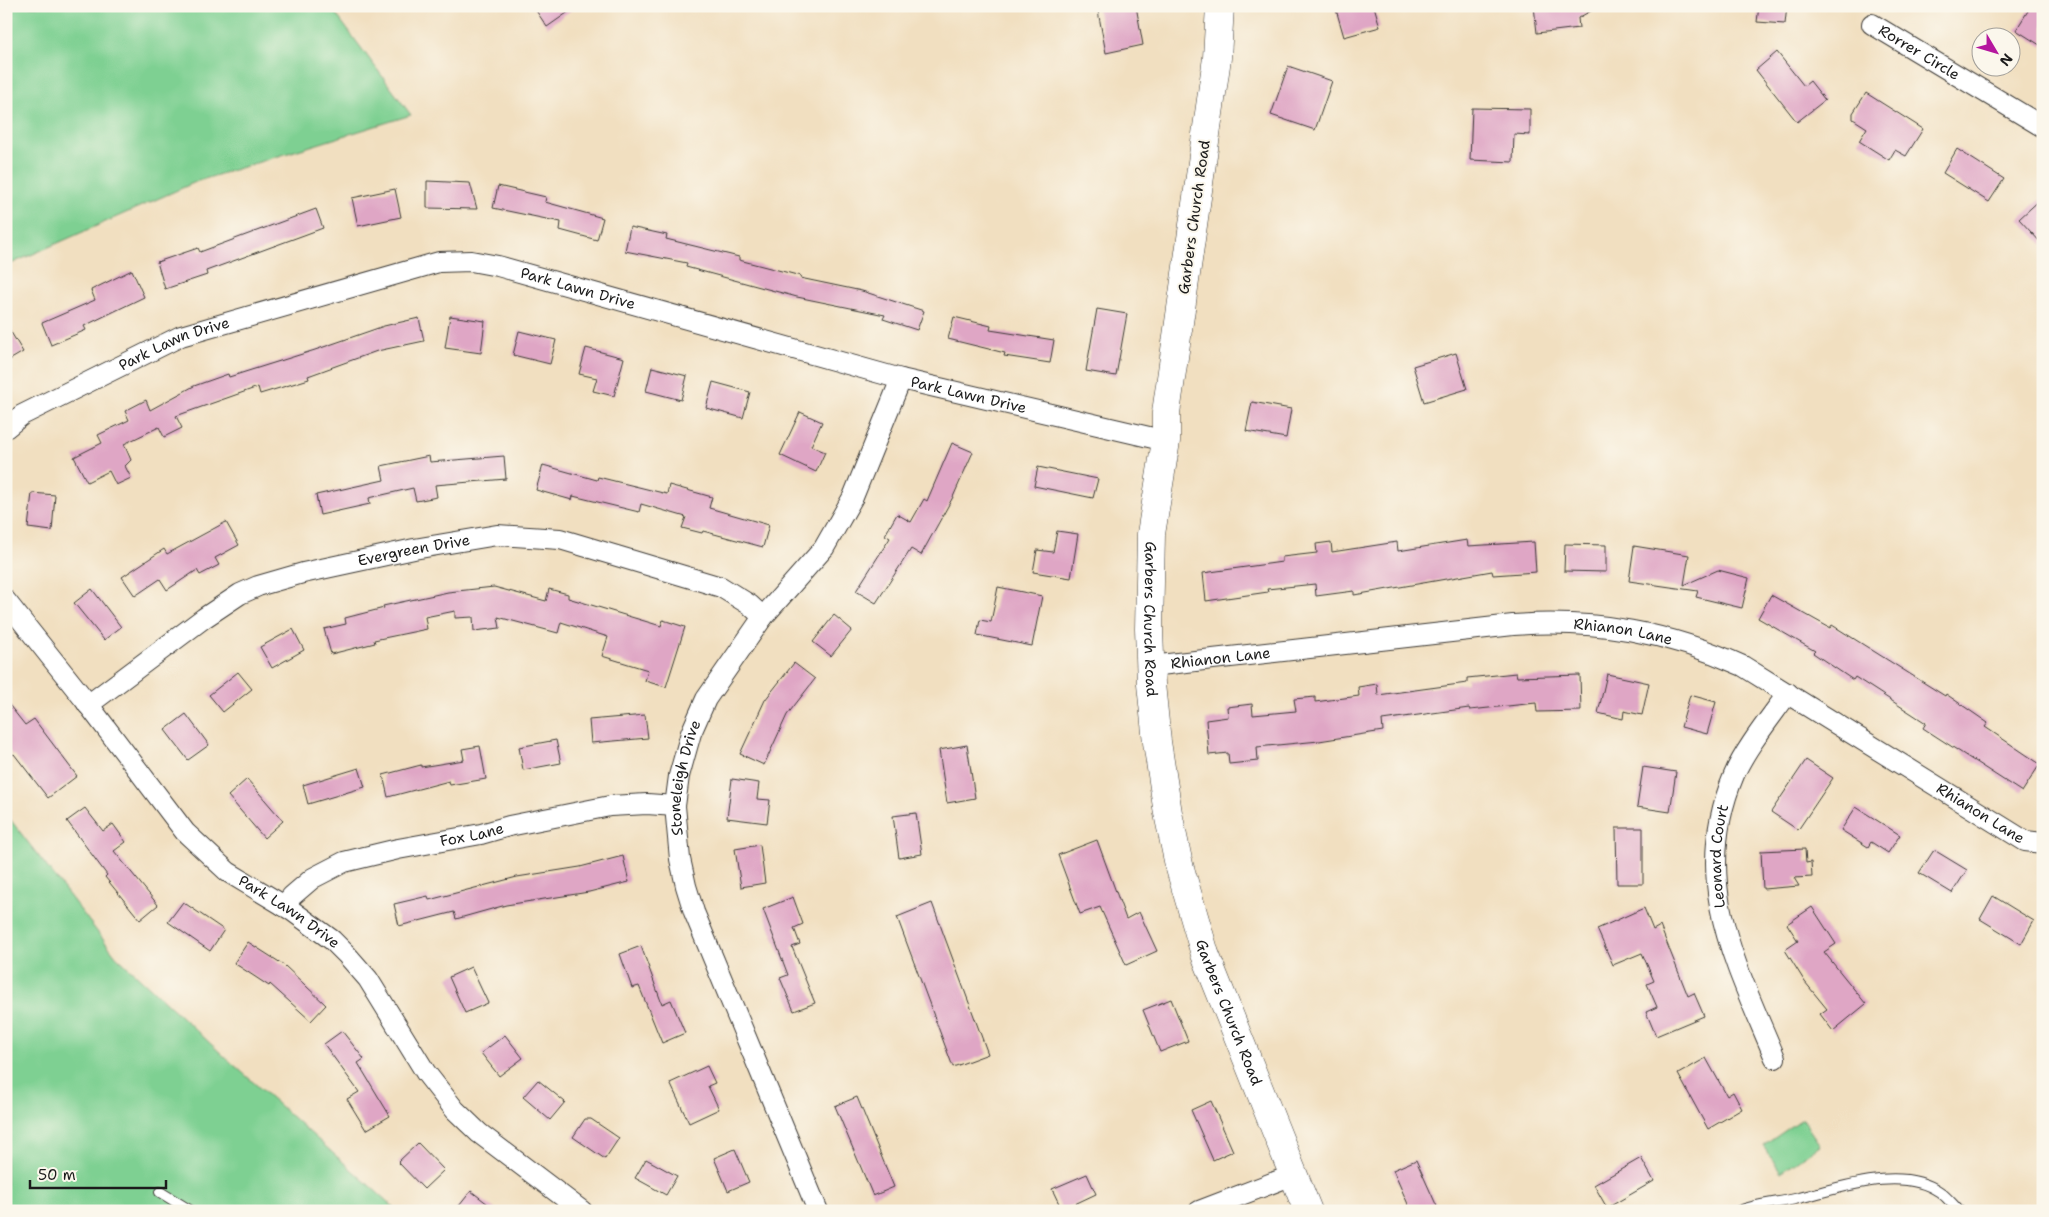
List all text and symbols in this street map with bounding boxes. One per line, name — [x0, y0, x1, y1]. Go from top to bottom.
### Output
street label: Rorrer Circle — [1875, 20, 1964, 85]
north arrow — [1972, 28, 2022, 78]
text: N — [1996, 50, 2017, 70]
street label: Garbers Church Road — [1173, 138, 1215, 295]
street label: Park Lawn Drive — [518, 263, 638, 314]
street label: Park Lawn Drive — [115, 313, 232, 375]
street label: Park Lawn Drive — [909, 372, 1029, 418]
street label: Evergreen Drive — [356, 530, 472, 571]
street label: Garbers Church Road — [1139, 541, 1162, 698]
street label: Rhianon Lane — [1573, 614, 1675, 650]
street label: Rhianon Lane — [1170, 643, 1272, 674]
street label: Stoneleigh Drive — [665, 717, 706, 837]
street label: Rhianon Lane — [1933, 778, 2028, 848]
street label: Leonard Court — [1706, 802, 1733, 910]
street label: Fox Lane — [438, 818, 506, 851]
street label: Park Lawn Drive — [235, 871, 345, 953]
street label: Garbers Church Road — [1191, 937, 1267, 1089]
scale bar — [30, 1157, 166, 1189]
text: 50 m — [38, 1165, 76, 1185]

